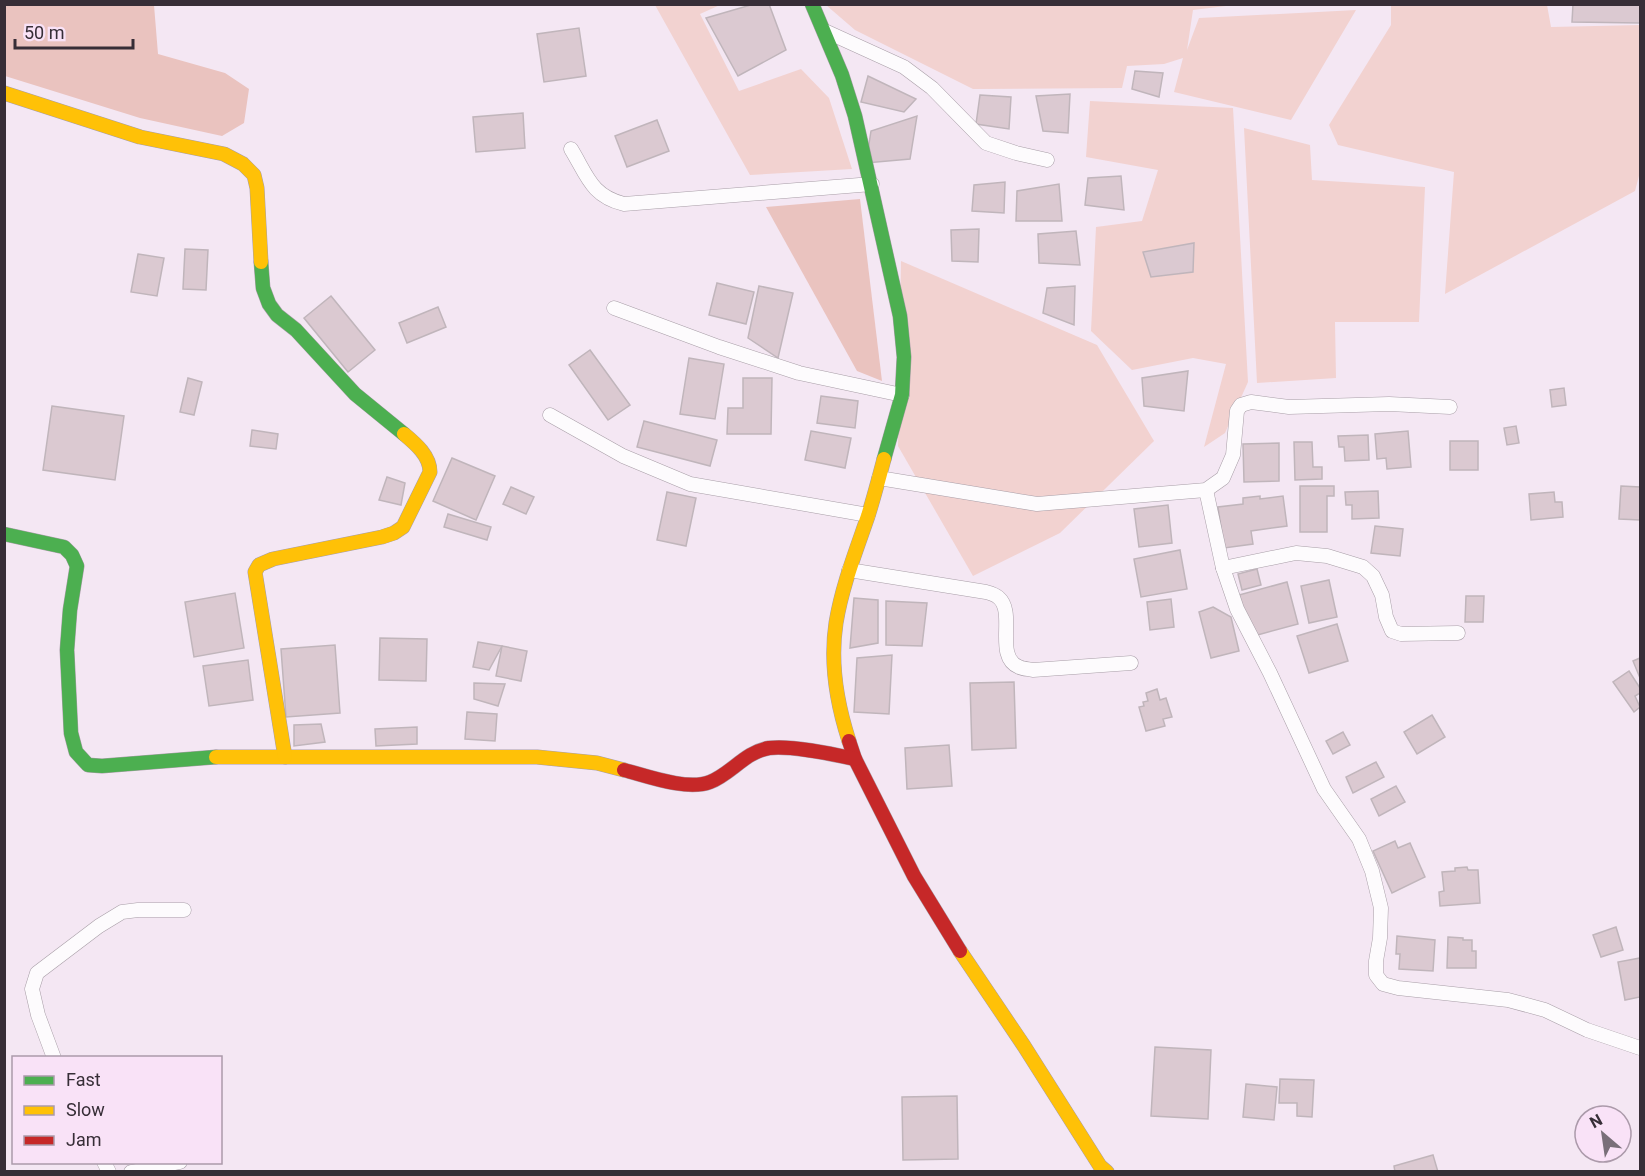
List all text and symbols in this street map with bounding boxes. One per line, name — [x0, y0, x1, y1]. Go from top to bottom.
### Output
scale bar — [15, 12, 134, 50]
text: 50 m — [24, 22, 64, 43]
legend — [12, 1056, 222, 1164]
text: Fast — [66, 1069, 101, 1090]
text: Slow — [66, 1099, 105, 1120]
north arrow — [1573, 1104, 1633, 1164]
text: N — [1586, 1110, 1606, 1132]
text: Jam — [66, 1129, 102, 1150]

